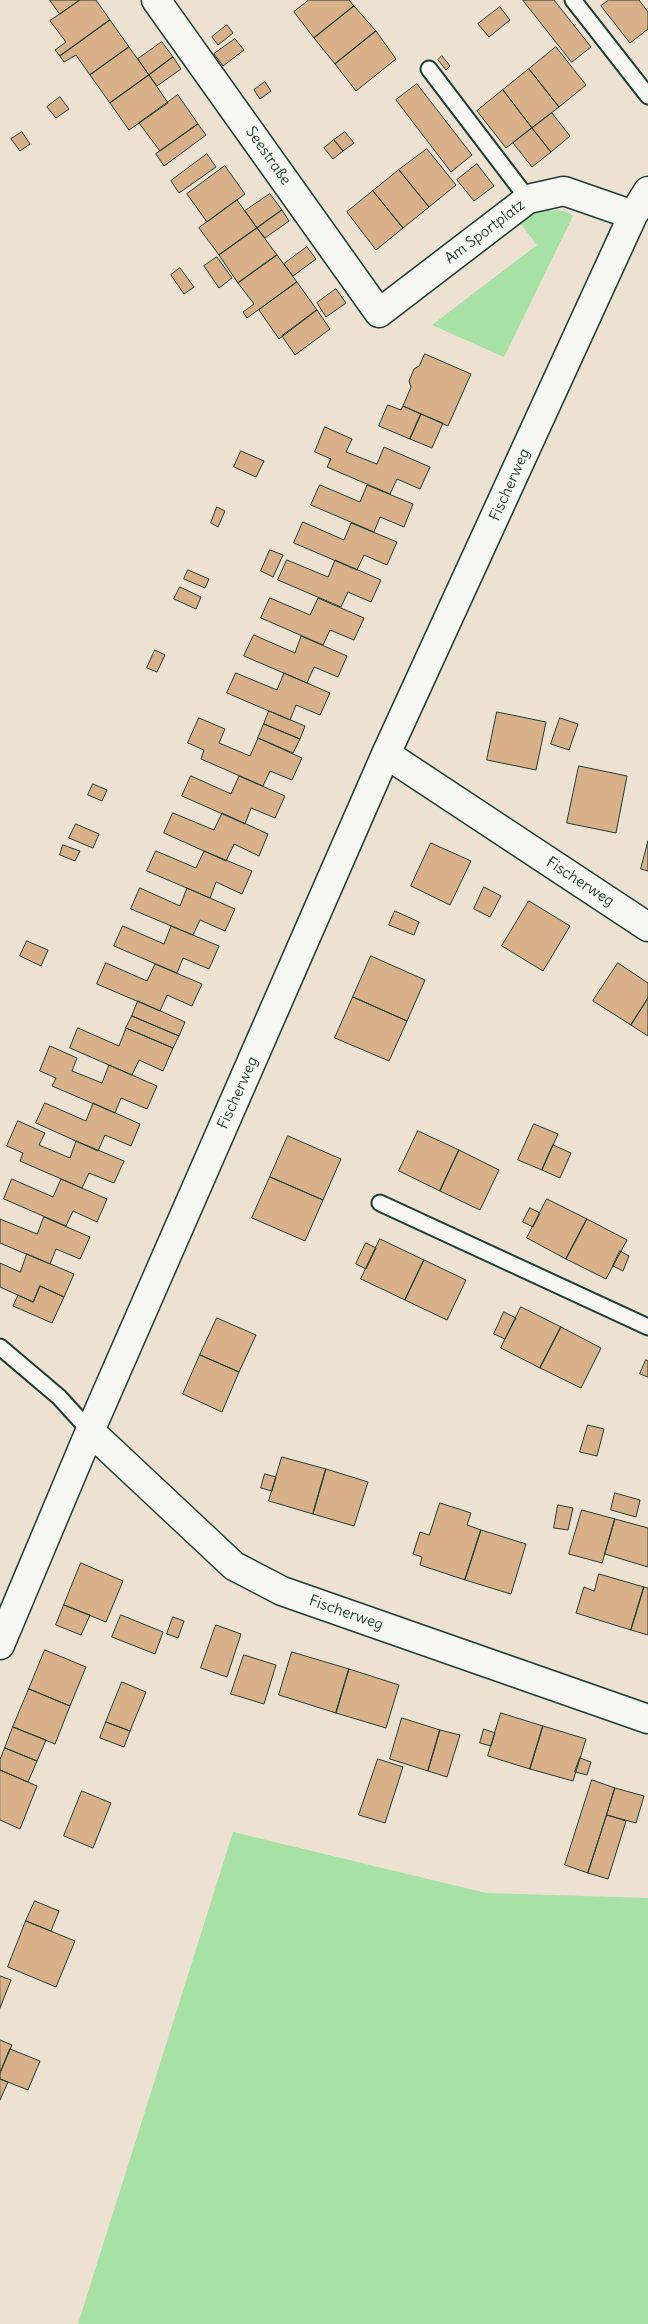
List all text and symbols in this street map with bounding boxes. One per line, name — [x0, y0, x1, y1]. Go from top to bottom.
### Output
street label: Seestraße — [241, 123, 295, 189]
street label: Am Sportplatz — [441, 196, 529, 268]
street label: Fischerweg — [486, 446, 534, 524]
street label: Fischerweg — [543, 853, 617, 911]
street label: Fischerweg — [214, 1054, 262, 1132]
street label: Fischerweg — [306, 1592, 386, 1634]

